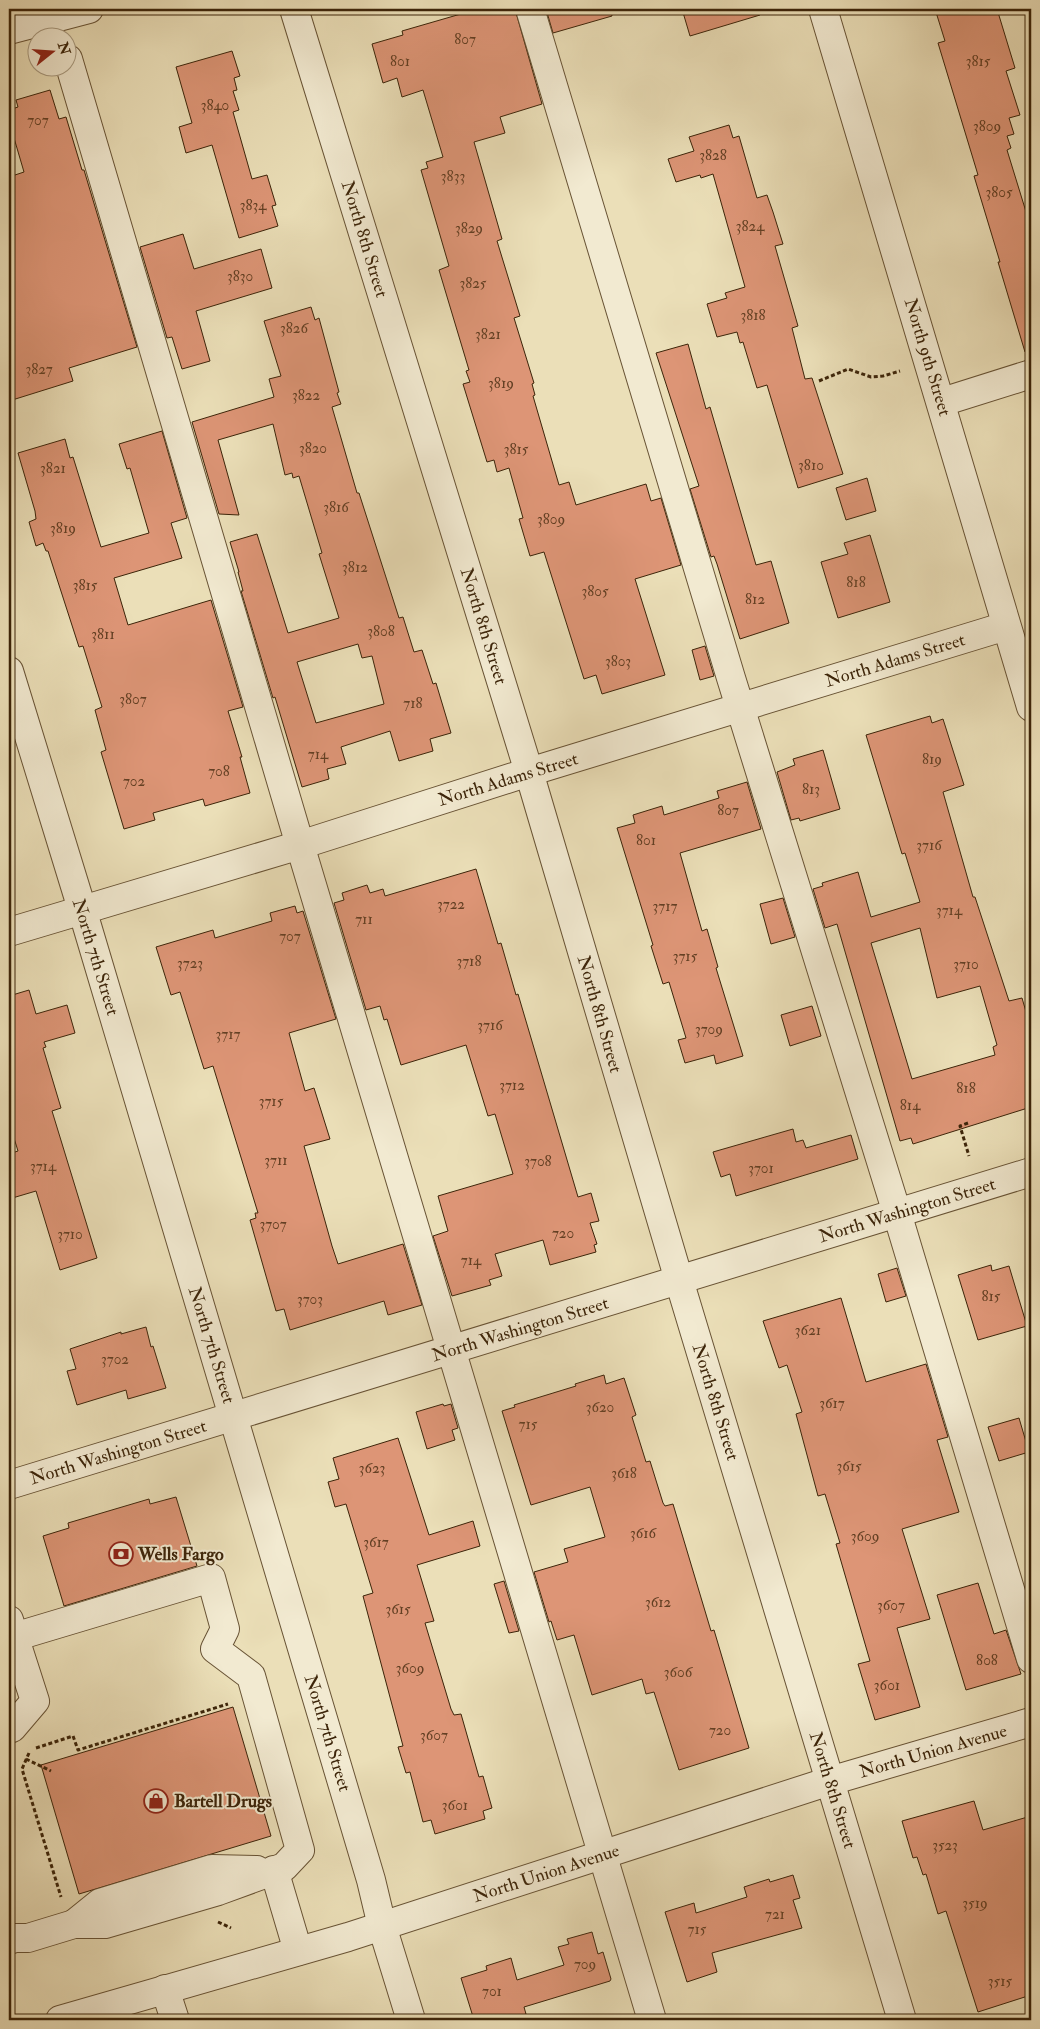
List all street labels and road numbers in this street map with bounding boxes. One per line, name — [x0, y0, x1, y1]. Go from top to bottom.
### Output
street label: North 8th Street — [336, 178, 393, 301]
street label: North 9th Street — [899, 296, 956, 419]
street label: North 8th Street — [455, 565, 512, 688]
street label: North Adams Street — [822, 628, 968, 693]
street label: North Adams Street — [435, 747, 581, 812]
street label: North 7th Street — [67, 896, 124, 1018]
street label: North 8th Street — [572, 953, 627, 1076]
street label: North Washington Street — [816, 1173, 998, 1248]
street label: North 7th Street — [183, 1284, 240, 1406]
street label: North Washington Street — [429, 1292, 611, 1367]
street label: North 8th Street — [687, 1341, 744, 1464]
street label: North Washington Street — [27, 1415, 209, 1490]
street label: North 7th Street — [299, 1672, 356, 1794]
street label: North Union Avenue — [857, 1719, 1010, 1784]
street label: North 8th Street — [804, 1729, 861, 1852]
street label: North Union Avenue — [470, 1839, 623, 1908]

